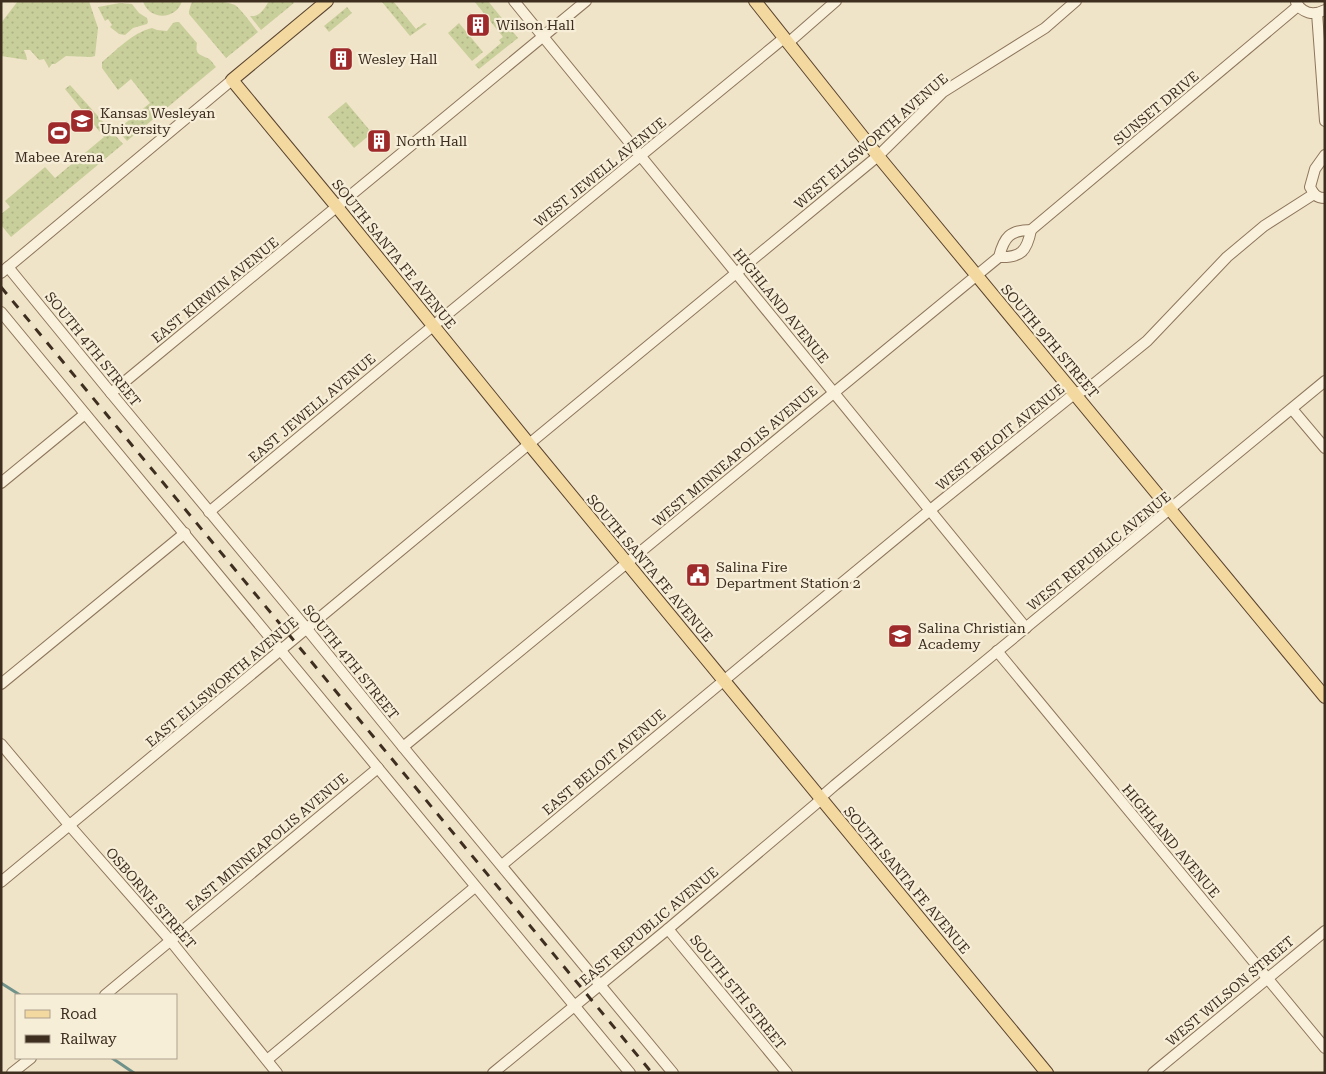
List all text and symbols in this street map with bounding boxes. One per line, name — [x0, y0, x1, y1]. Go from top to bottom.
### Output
building icon: Wilson Hall — [465, 12, 491, 38]
place label: Wilson Hall — [496, 17, 575, 33]
building icon: Wesley Hall — [328, 46, 354, 72]
place label: Wesley Hall — [358, 51, 438, 67]
street label: SUNSET DRIVE — [1110, 68, 1202, 148]
street label: WEST ELLSWORTH AVENUE — [791, 70, 951, 212]
place label: Kansas Wesleyan University — [100, 105, 215, 137]
school or university icon: Kansas Wesleyan University — [69, 108, 95, 134]
street label: WEST JEWELL AVENUE — [531, 114, 669, 230]
sports icon: Mabee Arena — [46, 120, 72, 146]
building icon: North Hall — [366, 128, 392, 154]
place label: North Hall — [396, 133, 468, 149]
place label: Mabee Arena — [15, 149, 104, 165]
street label: SOUTH SANTA FE AVENUE — [329, 176, 459, 332]
street label: EAST KIRWIN AVENUE — [148, 234, 282, 346]
street label: HIGHLAND AVENUE — [730, 246, 832, 366]
street label: SOUTH 9TH STREET — [998, 281, 1102, 401]
street label: SOUTH 4TH STREET — [42, 289, 144, 409]
street label: EAST JEWELL AVENUE — [245, 350, 379, 466]
street label: WEST BELOIT AVENUE — [933, 380, 1067, 494]
street label: WEST MINNEAPOLIS AVENUE — [649, 382, 821, 530]
street label: WEST REPUBLIC AVENUE — [1024, 488, 1174, 614]
street label: SOUTH SANTA FE AVENUE — [584, 491, 716, 645]
place label: Salina Fire Department Station 2 — [716, 559, 861, 591]
public building icon: Salina Fire Department Station 2 — [685, 562, 711, 588]
street label: SOUTH 4TH STREET — [300, 602, 402, 722]
street label: EAST ELLSWORTH AVENUE — [143, 614, 301, 750]
place label: Salina Christian Academy — [918, 620, 1026, 652]
school or university icon: Salina Christian Academy — [887, 623, 913, 649]
street label: EAST BELOIT AVENUE — [539, 706, 669, 818]
street label: EAST MINNEAPOLIS AVENUE — [183, 770, 351, 914]
street label: HIGHLAND AVENUE — [1119, 781, 1223, 901]
street label: SOUTH SANTA FE AVENUE — [841, 803, 973, 957]
street label: OSBORNE STREET — [103, 844, 199, 952]
street label: EAST REPUBLIC AVENUE — [577, 863, 721, 989]
street label: SOUTH 5TH STREET — [687, 932, 789, 1052]
street label: WEST WILSON STREET — [1163, 933, 1297, 1049]
legend — [15, 994, 178, 1059]
text: Road — [60, 1005, 97, 1023]
text: Railway — [60, 1030, 117, 1048]

